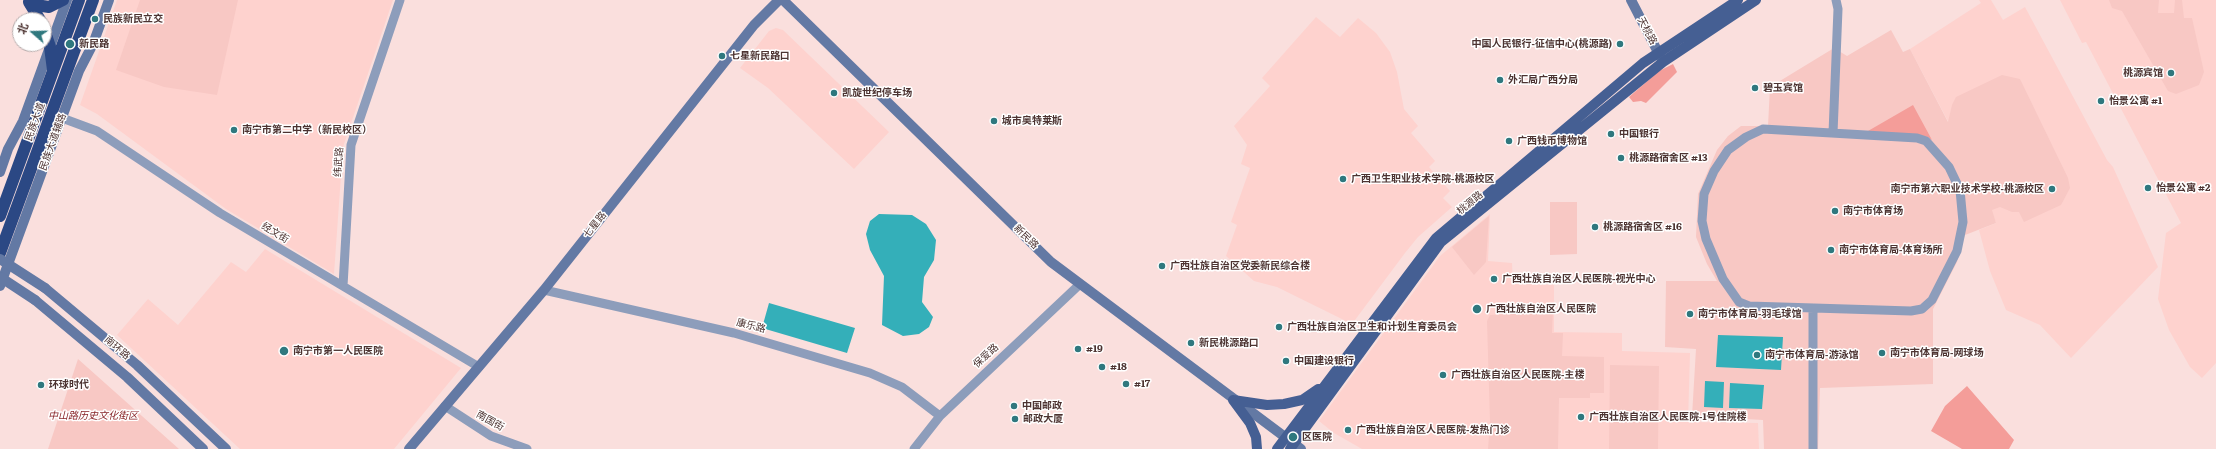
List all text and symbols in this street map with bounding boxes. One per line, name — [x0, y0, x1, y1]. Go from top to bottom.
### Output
north arrow — [12, 12, 52, 52]
place label: 民族新民立交 — [103, 13, 163, 25]
marker: 民族新民立交 — [90, 14, 100, 24]
street label: 天桃路 — [1635, 15, 1659, 47]
text: 北 — [12, 20, 31, 36]
marker: 新民路 — [64, 38, 76, 50]
place label: 新民路 — [79, 38, 109, 50]
place label: 中国人民银行-征信中心(桃源路) — [1471, 38, 1612, 50]
marker: 中国人民银行-征信中心(桃源路) — [1615, 39, 1625, 49]
place label: 七星新民路口 — [730, 50, 790, 62]
marker: 七星新民路口 — [717, 51, 727, 61]
place label: 桃源宾馆 — [2123, 67, 2163, 79]
marker: 桃源宾馆 — [2166, 68, 2176, 78]
place label: 外汇局广西分局 — [1508, 74, 1578, 86]
marker: 外汇局广西分局 — [1495, 75, 1505, 85]
place label: 碧玉宾馆 — [1763, 82, 1803, 94]
marker: 碧玉宾馆 — [1750, 83, 1760, 93]
place label: 凯旋世纪停车场 — [842, 87, 912, 99]
marker: 凯旋世纪停车场 — [829, 88, 839, 98]
place label: 怡景公寓 #1 — [2109, 95, 2162, 107]
marker: 怡景公寓 #1 — [2096, 96, 2106, 106]
street label: 民族大道 — [23, 101, 47, 143]
street label: 民族大道辅路 — [37, 112, 69, 172]
place label: 城市奥特莱斯 — [1002, 115, 1062, 127]
marker: 城市奥特莱斯 — [989, 116, 999, 126]
place label: 南宁市第二中学（新民校区） — [242, 124, 372, 136]
marker: 南宁市第二中学（新民校区） — [229, 125, 239, 135]
place label: 中国银行 — [1619, 128, 1659, 140]
marker: 中国银行 — [1606, 129, 1616, 139]
place label: 广西钱币博物馆 — [1517, 135, 1587, 147]
marker: 广西钱币博物馆 — [1504, 136, 1514, 146]
street label: 纬武路 — [332, 147, 346, 177]
place label: 桃源路宿舍区 #13 — [1629, 152, 1708, 164]
marker: 桃源路宿舍区 #13 — [1616, 153, 1626, 163]
place label: 广西卫生职业技术学院-桃源校区 — [1351, 173, 1494, 185]
marker: 广西卫生职业技术学院-桃源校区 — [1338, 174, 1348, 184]
place label: 怡景公寓 #2 — [2156, 182, 2210, 194]
place label: 南宁市第六职业技术学校-桃源校区 — [1891, 183, 2044, 195]
marker: 怡景公寓 #2 — [2143, 183, 2153, 193]
marker: 南宁市第六职业技术学校-桃源校区 — [2047, 184, 2057, 194]
street label: 桃源路 — [1455, 189, 1485, 217]
place label: 南宁市体育场 — [1843, 205, 1903, 217]
marker: 南宁市体育场 — [1830, 206, 1840, 216]
street label: 七星路 — [581, 209, 609, 241]
street label: 经文街 — [259, 220, 291, 246]
place label: 桃源路宿舍区 #16 — [1603, 221, 1682, 233]
street label: 新民路 — [1011, 222, 1041, 252]
marker: 桃源路宿舍区 #16 — [1590, 222, 1600, 232]
place label: 南宁市体育局-体育场所 — [1839, 244, 1942, 256]
marker: 南宁市体育局-体育场所 — [1826, 245, 1836, 255]
place label: 广西壮族自治区党委新民综合楼 — [1170, 260, 1310, 272]
marker: 广西壮族自治区党委新民综合楼 — [1157, 261, 1167, 271]
place label: 广西壮族自治区人民医院-视光中心 — [1502, 273, 1655, 285]
marker: 广西壮族自治区人民医院-视光中心 — [1489, 274, 1499, 284]
marker: 广西壮族自治区人民医院 — [1471, 303, 1483, 315]
place label: 广西壮族自治区人民医院 — [1486, 303, 1596, 315]
place label: 南宁市体育局-羽毛球馆 — [1698, 308, 1801, 320]
marker: 南宁市体育局-羽毛球馆 — [1685, 309, 1695, 319]
street label: 康乐路 — [735, 316, 767, 336]
place label: 广西壮族自治区卫生和计划生育委员会 — [1287, 321, 1457, 333]
marker: 广西壮族自治区卫生和计划生育委员会 — [1274, 322, 1284, 332]
street label: 南环路 — [102, 334, 132, 362]
place label: 新民桃源路口 — [1199, 337, 1259, 349]
marker: 新民桃源路口 — [1186, 338, 1196, 348]
street label: 保爱路 — [971, 341, 1001, 371]
place label: #19 — [1086, 343, 1103, 355]
marker: #19 — [1073, 344, 1083, 354]
marker: 南宁市第一人民医院 — [278, 345, 290, 357]
place label: 南宁市第一人民医院 — [293, 345, 383, 357]
place label: 南宁市体育局-网球场 — [1890, 347, 1983, 359]
marker: 南宁市体育局-网球场 — [1877, 348, 1887, 358]
place label: 南宁市体育局-游泳馆 — [1765, 349, 1858, 361]
marker: 南宁市体育局-游泳馆 — [1752, 350, 1762, 360]
place label: 中国建设银行 — [1294, 355, 1354, 367]
marker: 中国建设银行 — [1281, 356, 1291, 366]
place label: #18 — [1110, 361, 1127, 373]
marker: #18 — [1097, 362, 1107, 372]
place label: 广西壮族自治区人民医院-主楼 — [1451, 369, 1584, 381]
marker: 广西壮族自治区人民医院-主楼 — [1438, 370, 1448, 380]
place label: #17 — [1134, 378, 1150, 390]
place label: 环球时代 — [49, 379, 89, 391]
marker: #17 — [1121, 379, 1131, 389]
marker: 环球时代 — [36, 380, 46, 390]
place label: 中国邮政 — [1022, 400, 1062, 412]
marker: 中国邮政 — [1009, 401, 1019, 411]
street label: 南国街 — [474, 408, 506, 434]
park label: 中山路历史文化街区 — [48, 410, 138, 422]
place label: 广西壮族自治区人民医院-1号住院楼 — [1589, 411, 1747, 423]
marker: 广西壮族自治区人民医院-1号住院楼 — [1576, 412, 1586, 422]
place label: 邮政大厦 — [1023, 413, 1063, 425]
marker: 邮政大厦 — [1010, 414, 1020, 424]
place label: 广西壮族自治区人民医院-发热门诊 — [1356, 424, 1509, 436]
marker: 广西壮族自治区人民医院-发热门诊 — [1343, 425, 1353, 435]
marker: 区医院 — [1287, 431, 1299, 443]
place label: 区医院 — [1302, 431, 1332, 443]

